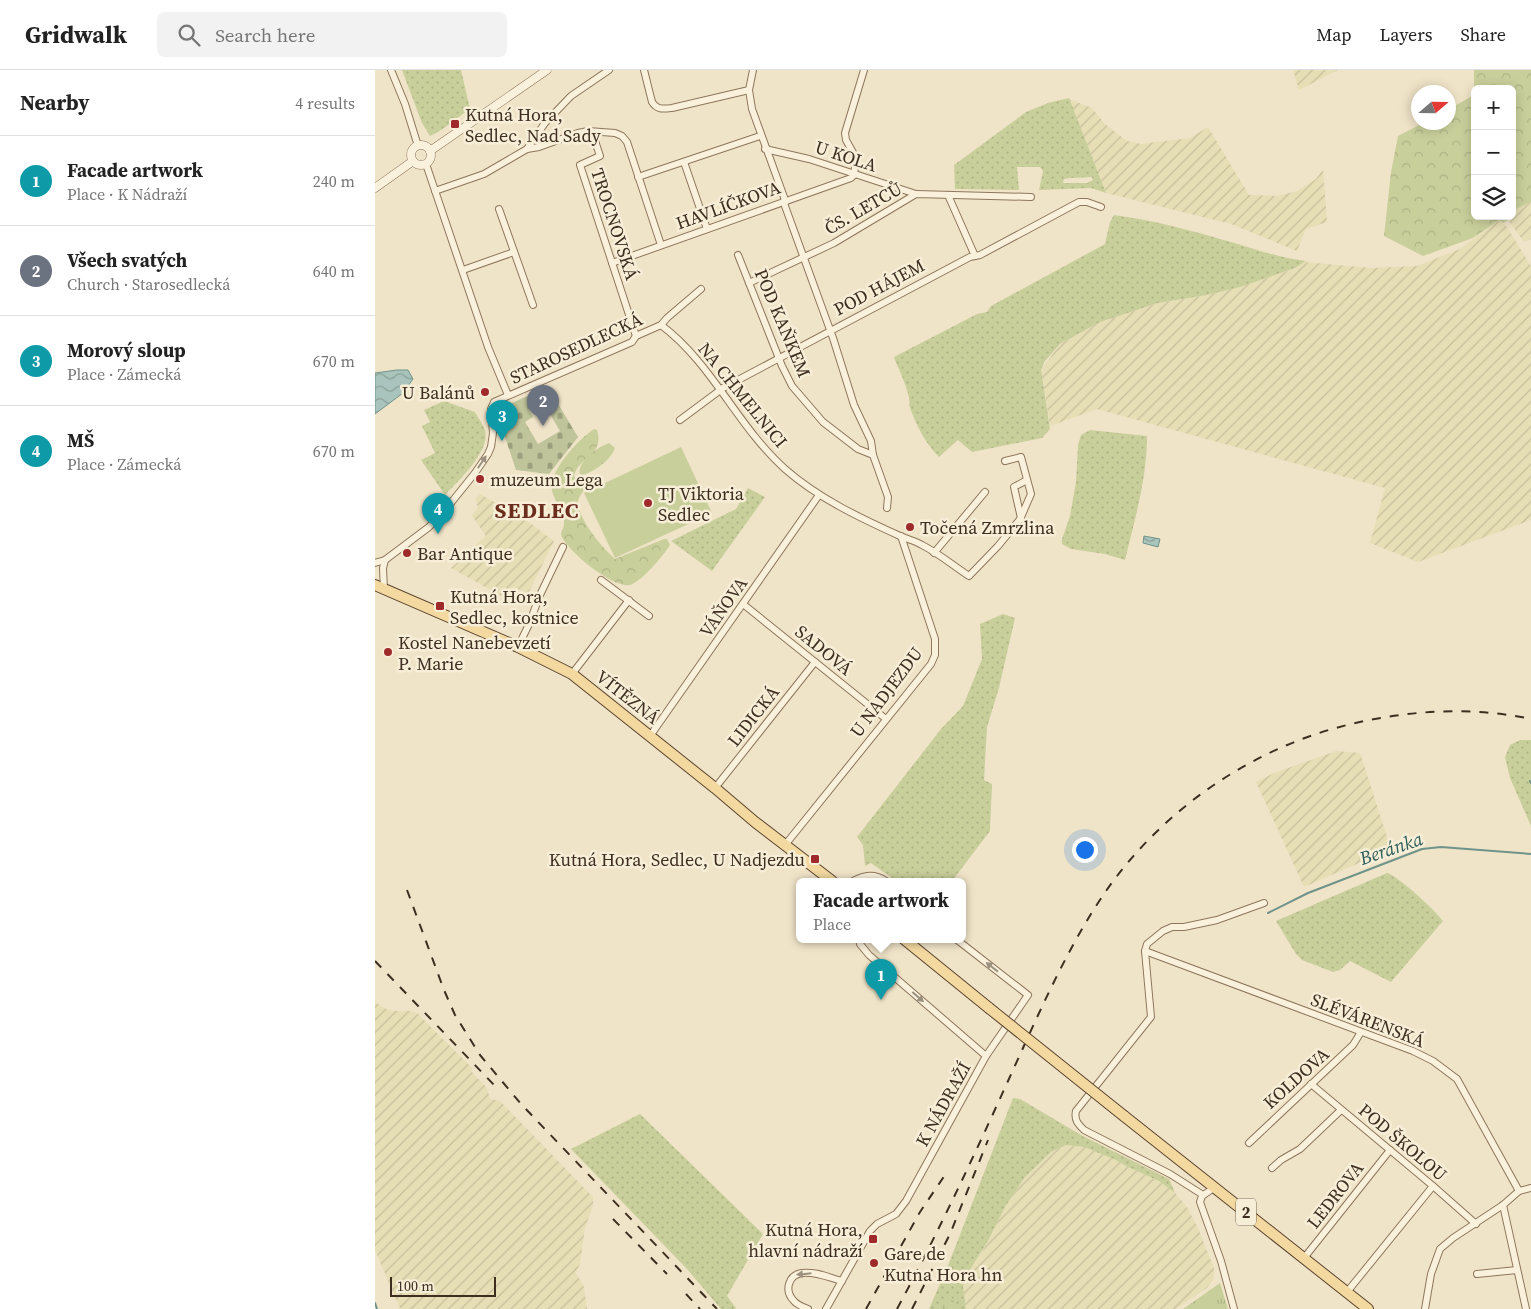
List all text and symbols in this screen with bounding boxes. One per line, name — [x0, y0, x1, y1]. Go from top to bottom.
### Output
search box — [157, 12, 507, 57]
text: Gridwalk — [25, 18, 127, 51]
icon: search — [175, 21, 203, 49]
text: Search here — [215, 22, 315, 48]
text: Map — [1316, 22, 1351, 47]
text: Layers — [1379, 22, 1432, 47]
text: Share — [1460, 22, 1506, 47]
north arrow — [1411, 85, 1456, 130]
map controls — [1471, 85, 1516, 220]
button: + — [1471, 85, 1516, 130]
text: Nearby — [20, 88, 90, 117]
text: 4 results — [295, 92, 355, 114]
place label: Kutná Hora, Sedlec, Nad Sady — [465, 102, 602, 148]
marker: Kutná Hora, Sedlec, Nad Sady — [449, 118, 461, 130]
button: − — [1471, 130, 1516, 175]
street label: U KOLA — [812, 134, 880, 178]
text: Facade artwork — [67, 157, 203, 183]
street label: TROCNOVSKÁ — [585, 165, 645, 283]
text: 1 — [32, 170, 40, 192]
text: 240 m — [313, 170, 355, 192]
street label: HAVLÍČKOVA — [672, 175, 784, 235]
button: layers — [1471, 175, 1516, 220]
street label: ČS. LETCŮ — [820, 176, 906, 240]
text: Place · K Nádraží — [67, 183, 187, 205]
text: Všech svatých — [67, 247, 187, 273]
street label: POD HÁJEM — [829, 253, 929, 321]
text: 2 — [32, 260, 40, 282]
text: 640 m — [313, 260, 355, 282]
street label: POD KAŇKEM — [749, 265, 817, 381]
text: Church · Starosedlecká — [67, 273, 230, 295]
street label: STAROSEDLECKÁ — [506, 306, 646, 390]
text: Morový sloup — [67, 337, 186, 363]
street label: NA CHMELNICI — [693, 337, 793, 453]
text: 3 — [32, 350, 40, 372]
text: 670 m — [313, 350, 355, 372]
text: Place · Zámecká — [67, 363, 181, 385]
place label: U Balánů — [402, 380, 475, 405]
pin: 2 — [527, 385, 559, 426]
marker: U Balánů — [479, 386, 491, 398]
pin: 3 — [486, 400, 518, 441]
text: MŠ — [67, 427, 94, 453]
text: 4 — [32, 440, 40, 462]
text: 670 m — [313, 440, 355, 462]
text: Place · Zámecká — [67, 453, 181, 475]
one-way arrow — [478, 455, 487, 469]
place label: muzeum Lega — [490, 467, 604, 492]
marker: muzeum Lega — [474, 473, 486, 485]
place label: TJ Viktoria Sedlec — [658, 481, 745, 527]
pin: 4 — [422, 493, 454, 534]
district label: SEDLEC — [494, 495, 580, 525]
marker: TJ Viktoria Sedlec — [642, 497, 654, 509]
place label: Točená Zmrzlina — [920, 515, 1055, 540]
marker: Točená Zmrzlina — [904, 521, 916, 533]
place label: Bar Antique — [417, 541, 513, 566]
marker: Bar Antique — [401, 547, 413, 559]
street label: VÁŇOVA — [693, 572, 753, 642]
place label: Kutná Hora, Sedlec, kostnice — [450, 584, 579, 630]
marker: Kutná Hora, Sedlec, kostnice — [434, 600, 446, 612]
street label: SADOVÁ — [790, 619, 858, 681]
place label: Kostel Nanebevzetí P. Marie — [398, 630, 551, 676]
street label: U NADJEZDU — [844, 642, 928, 742]
marker: Kostel Nanebevzetí P. Marie — [382, 646, 394, 658]
street label: VÍTĚZNÁ — [591, 664, 665, 730]
street label: LIDICKÁ — [721, 680, 785, 752]
water label: Beránka — [1355, 825, 1426, 871]
your location — [1072, 837, 1098, 863]
place label: Kutná Hora, Sedlec, U Nadjezdu — [549, 847, 805, 872]
marker: Kutná Hora, Sedlec, U Nadjezdu — [809, 853, 821, 865]
popup — [796, 878, 966, 943]
text: Facade artwork — [813, 887, 949, 913]
text: Place — [813, 913, 851, 935]
pin: 1 — [865, 959, 897, 1000]
one-way arrow — [986, 962, 999, 973]
street label: SLÉVÁRENSKÁ — [1307, 987, 1429, 1053]
one-way arrow — [911, 991, 924, 1002]
street label: KOLDOVA — [1258, 1042, 1335, 1114]
street label: K NÁDRAŽÍ — [909, 1057, 977, 1151]
street label: POD ŠKOLOU — [1353, 1098, 1453, 1186]
street label: LEDROVA — [1301, 1156, 1369, 1234]
road number: 2 — [1236, 1198, 1256, 1226]
place label: Kutná Hora, hlavní nádraží — [748, 1217, 863, 1263]
marker: Kutná Hora, hlavní nádraží — [867, 1233, 879, 1245]
place label: Gare de Kutna Hora hn — [884, 1241, 1003, 1287]
marker: Gare de Kutna Hora hn — [868, 1257, 880, 1269]
one-way arrow — [796, 1271, 812, 1279]
scale bar — [390, 1274, 496, 1297]
text: 100 m — [397, 1276, 434, 1296]

